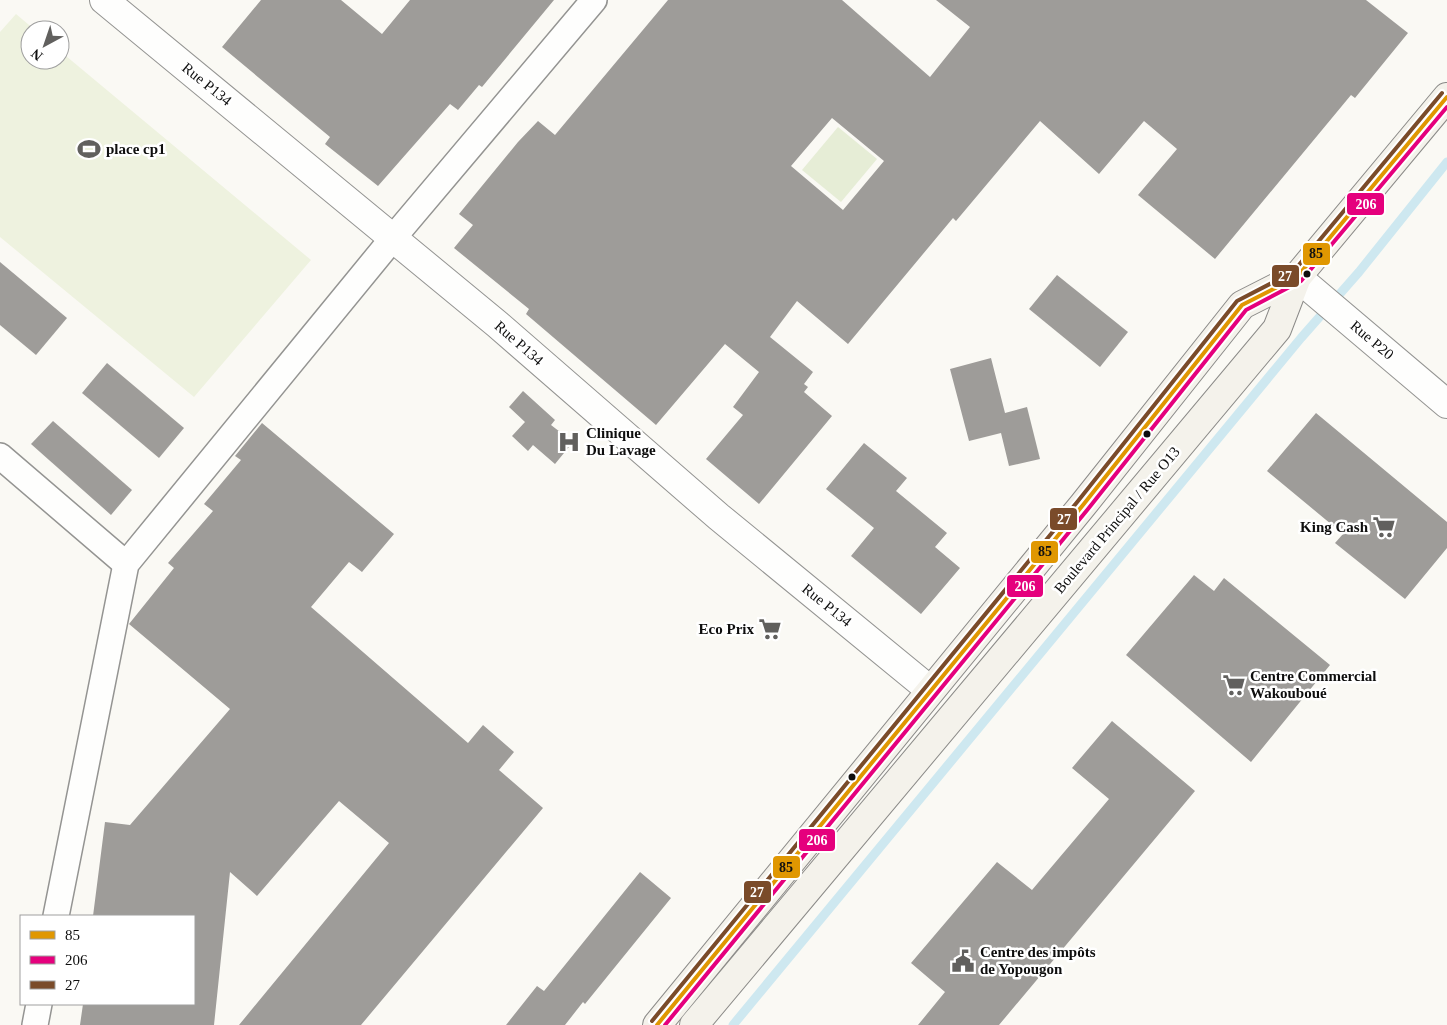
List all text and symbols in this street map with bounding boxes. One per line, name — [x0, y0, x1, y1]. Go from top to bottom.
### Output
north arrow — [20, 20, 70, 70]
text: N — [28, 46, 46, 64]
street label: Rue P134 — [179, 59, 235, 109]
sports icon: place cp1 — [76, 136, 102, 162]
place label: place cp1 — [106, 141, 166, 157]
line badge: 206 — [1346, 192, 1385, 216]
text: 206 — [1356, 197, 1377, 212]
line badge: 85 — [1302, 242, 1331, 266]
text: 85 — [1309, 246, 1323, 261]
line badge: 27 — [1271, 264, 1300, 288]
text: 27 — [1278, 269, 1292, 284]
unlabelled marker — [1302, 269, 1312, 279]
street label: Rue P20 — [1347, 317, 1397, 363]
street label: Rue P134 — [492, 318, 547, 369]
place label: Clinique Du Lavage — [586, 425, 656, 458]
hospital icon: Clinique Du Lavage — [556, 429, 582, 455]
unlabelled marker — [1142, 429, 1152, 439]
street label: Boulevard Principal / Rue O13 — [1051, 444, 1183, 596]
line badge: 27 — [1049, 507, 1078, 531]
text: 27 — [1057, 512, 1071, 527]
supermarket icon: King Cash — [1371, 514, 1397, 540]
place label: King Cash — [1300, 519, 1369, 535]
line badge: 85 — [1030, 540, 1059, 564]
text: 85 — [1038, 544, 1052, 559]
line badge: 206 — [1006, 574, 1044, 598]
text: 206 — [1015, 579, 1036, 594]
street label: Rue P134 — [799, 580, 855, 630]
supermarket icon: Eco Prix — [757, 616, 783, 642]
place label: Eco Prix — [699, 621, 754, 637]
place label: Centre Commercial Wakouboué — [1250, 668, 1376, 701]
supermarket icon: Centre Commercial Wakouboué — [1221, 672, 1247, 698]
unlabelled marker — [847, 772, 857, 782]
line badge: 206 — [798, 828, 836, 852]
text: 206 — [807, 833, 828, 848]
line badge: 85 — [772, 855, 801, 879]
text: 85 — [779, 860, 793, 875]
line badge: 27 — [743, 880, 772, 904]
text: 27 — [750, 885, 764, 900]
legend — [20, 915, 195, 1005]
text: 85 — [65, 927, 80, 943]
place label: Centre des impôts de Yopougon — [980, 944, 1096, 977]
public building icon: Centre des impôts de Yopougon — [950, 948, 976, 974]
text: 206 — [65, 952, 88, 968]
text: 27 — [65, 977, 81, 993]

